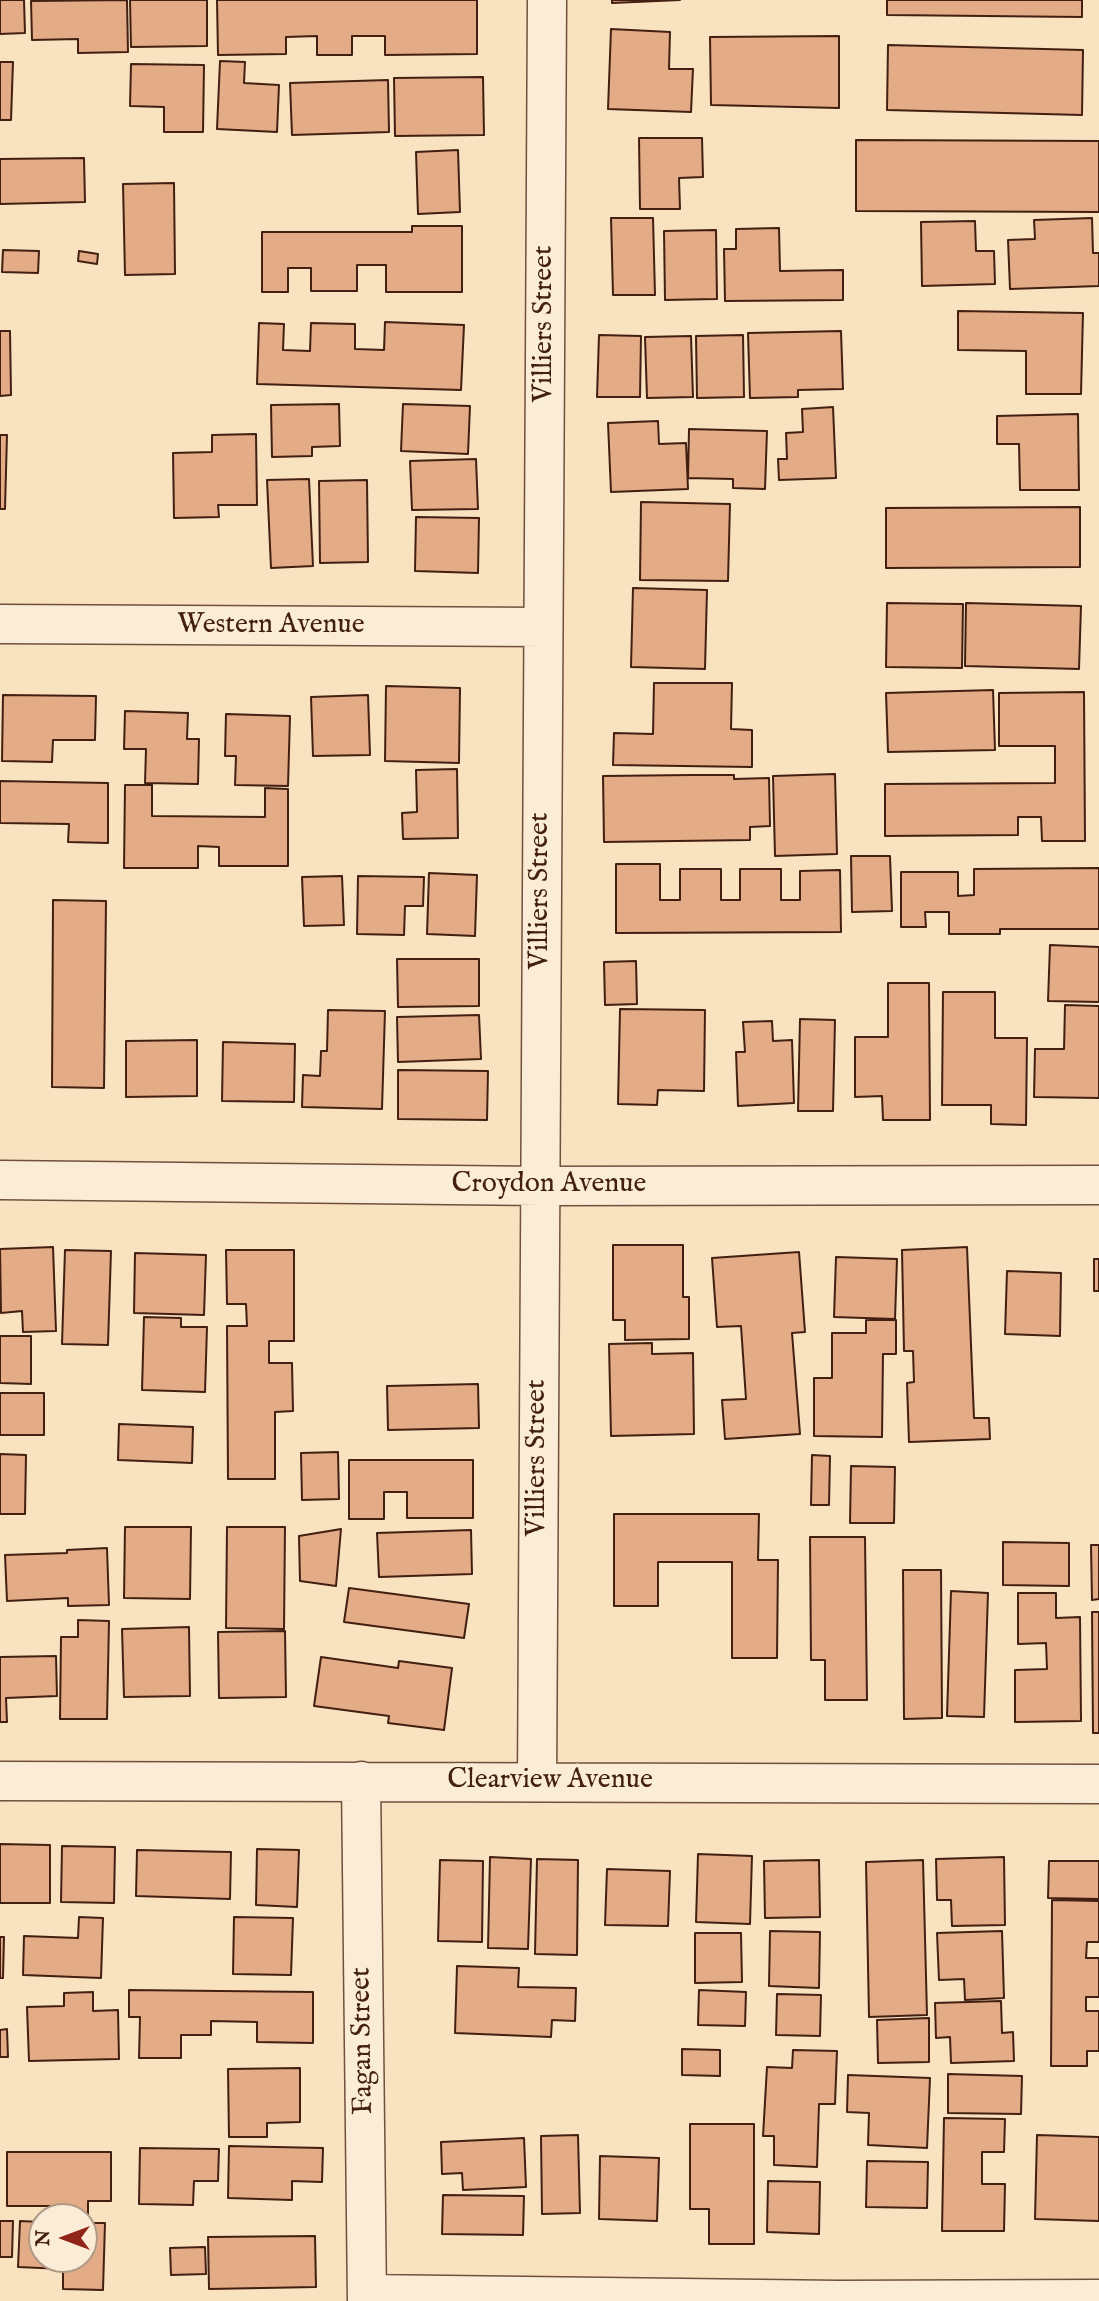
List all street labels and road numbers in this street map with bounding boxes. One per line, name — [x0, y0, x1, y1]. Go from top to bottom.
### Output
street label: Villiers Street — [528, 245, 562, 403]
street label: Western Avenue — [177, 609, 365, 643]
street label: Villiers Street — [524, 812, 558, 970]
street label: Croydon Avenue — [452, 1168, 646, 1202]
street label: Villiers Street — [521, 1379, 555, 1537]
street label: Clearview Avenue — [447, 1764, 653, 1798]
street label: Fagan Street — [346, 1967, 382, 2115]

